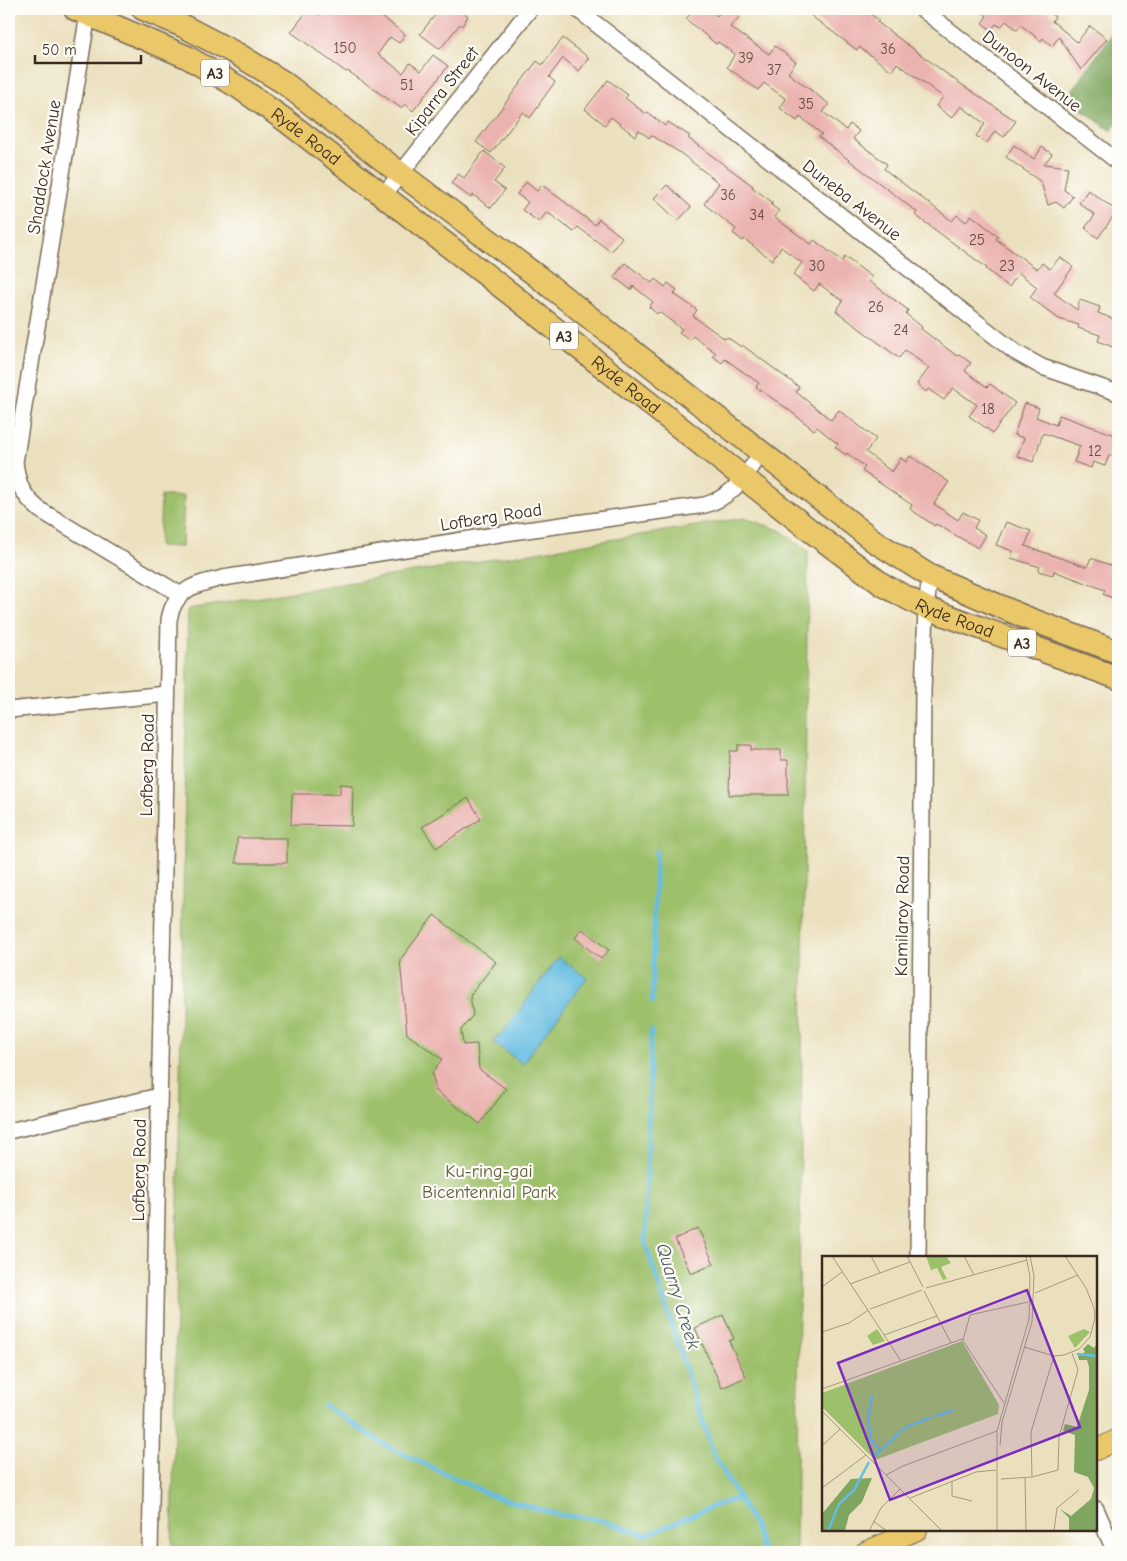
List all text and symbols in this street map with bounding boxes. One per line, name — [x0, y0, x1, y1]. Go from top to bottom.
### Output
street label: Dunoon Avenue — [978, 26, 1086, 117]
scale bar — [35, 32, 141, 64]
house number: 150 — [333, 39, 357, 57]
house number: 36 — [880, 40, 896, 58]
text: 50 m — [42, 41, 77, 59]
street label: Kiparra Street — [401, 42, 484, 140]
house number: 39 — [738, 49, 754, 67]
road number: A3 — [201, 59, 229, 86]
house number: 37 — [767, 61, 781, 79]
house number: 51 — [400, 76, 414, 94]
house number: 35 — [798, 95, 814, 113]
street label: Shaddock Avenue — [24, 98, 65, 236]
street label: Ryde Road — [267, 103, 345, 170]
street label: Duneba Avenue — [798, 155, 905, 245]
house number: 36 — [720, 186, 736, 204]
house number: 34 — [750, 206, 764, 224]
house number: 25 — [969, 231, 985, 249]
house number: 30 — [809, 257, 825, 275]
house number: 23 — [999, 257, 1015, 275]
house number: 26 — [868, 298, 884, 316]
house number: 24 — [893, 321, 909, 339]
road number: A3 — [550, 322, 578, 350]
street label: Ryde Road — [587, 351, 664, 419]
house number: 18 — [981, 400, 995, 418]
house number: 12 — [1088, 442, 1102, 460]
street label: Lofberg Road — [439, 499, 544, 536]
street label: Ryde Road — [911, 594, 996, 643]
road number: A3 — [1008, 630, 1036, 656]
street label: Lofberg Road — [136, 713, 159, 817]
street label: Kamilaroy Road — [891, 855, 914, 977]
street label: Lofberg Road — [128, 1118, 151, 1222]
park label: Ku-ring-gai Bicentennial Park — [422, 1161, 556, 1203]
water label: Quarry Creek — [651, 1240, 705, 1353]
inset map — [822, 1256, 1097, 1531]

